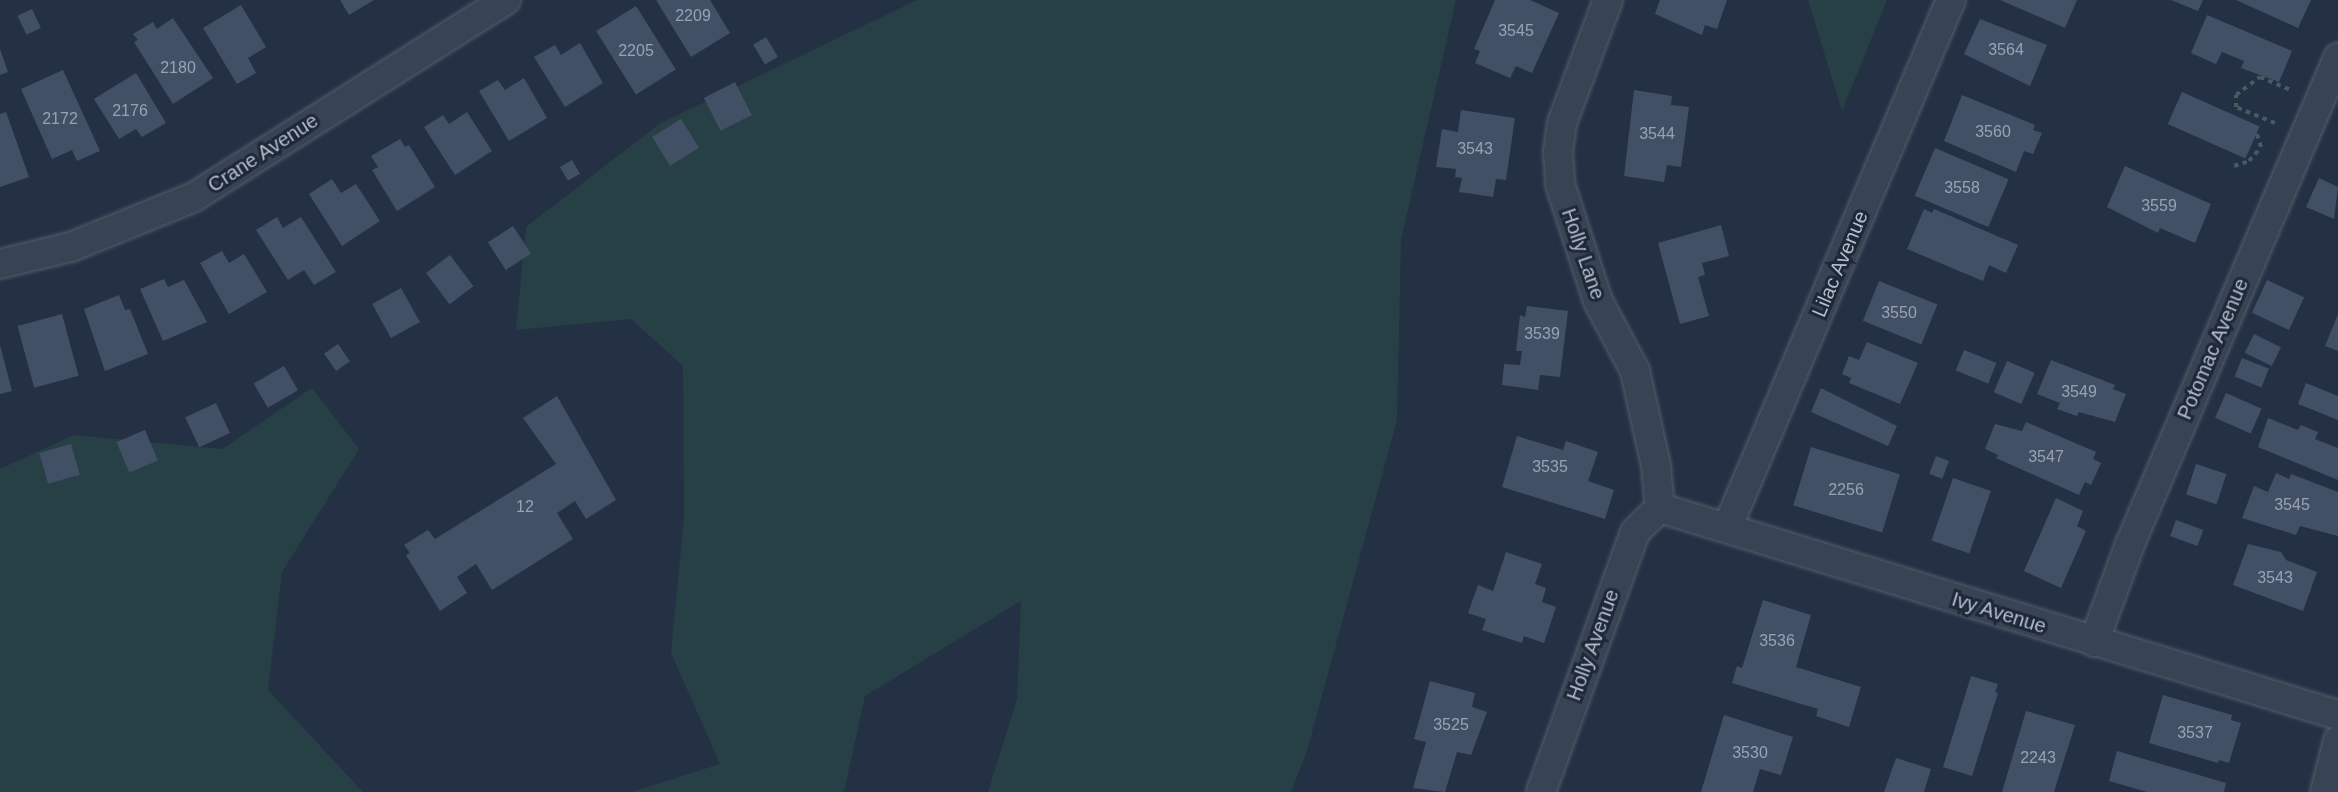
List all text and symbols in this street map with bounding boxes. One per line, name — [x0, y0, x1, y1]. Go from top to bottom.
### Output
house number: 2209 — [675, 6, 711, 26]
house number: 3545 — [1498, 21, 1534, 41]
house number: 3564 — [1988, 40, 2024, 60]
house number: 2205 — [618, 41, 654, 61]
house number: 2180 — [160, 58, 196, 78]
house number: 2176 — [112, 101, 148, 121]
street label: Crane Avenue — [203, 108, 323, 198]
house number: 2172 — [42, 109, 78, 129]
house number: 3560 — [1975, 122, 2011, 142]
house number: 3544 — [1639, 124, 1675, 144]
house number: 3543 — [1457, 139, 1493, 159]
house number: 3558 — [1944, 178, 1980, 198]
house number: 3559 — [2141, 196, 2177, 216]
street label: Holly Lane — [1556, 205, 1610, 303]
street label: Lilac Avenue — [1807, 207, 1873, 321]
street label: Potomac Avenue — [2172, 274, 2254, 424]
house number: 3550 — [1881, 303, 1917, 323]
house number: 3539 — [1524, 324, 1560, 344]
house number: 3549 — [2061, 382, 2097, 402]
house number: 3547 — [2028, 447, 2064, 467]
house number: 3535 — [1532, 457, 1568, 477]
house number: 2256 — [1828, 480, 1864, 500]
house number: 3545 — [2274, 495, 2310, 515]
house number: 12 — [516, 497, 534, 517]
house number: 3543 — [2257, 568, 2293, 588]
street label: Holly Avenue — [1562, 586, 1624, 704]
street label: Ivy Avenue — [1948, 587, 2050, 639]
house number: 3536 — [1759, 631, 1795, 651]
house number: 3525 — [1433, 715, 1469, 735]
house number: 3537 — [2177, 723, 2213, 743]
house number: 3530 — [1732, 743, 1768, 763]
house number: 2243 — [2020, 748, 2056, 768]

